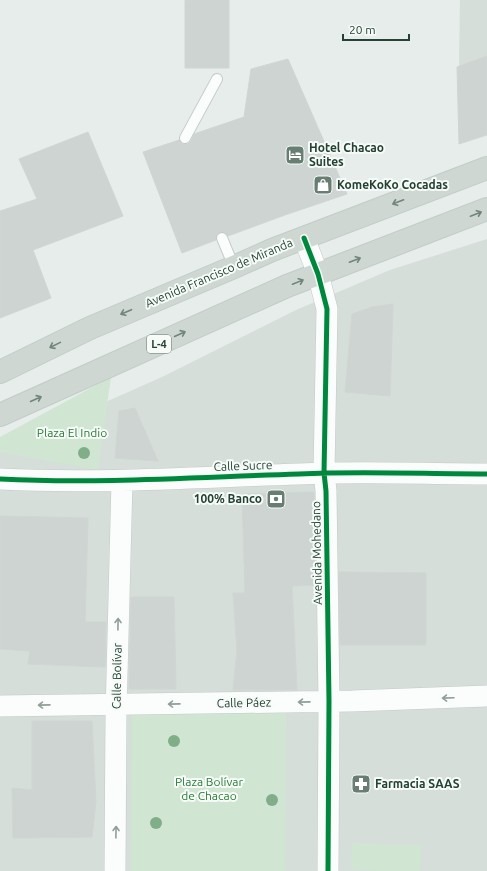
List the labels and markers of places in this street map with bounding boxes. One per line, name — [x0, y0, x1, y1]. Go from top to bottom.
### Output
place label: Hotel Chacao Suites — [309, 141, 384, 168]
hotel icon: Hotel Chacao Suites — [284, 144, 306, 166]
shop icon: KomeKoKo Cocadas — [312, 174, 334, 196]
place label: KomeKoKo Cocadas — [337, 178, 448, 191]
bank icon: 100% Banco — [265, 488, 287, 510]
place label: 100% Banco — [194, 492, 262, 505]
pharmacy icon: Farmacia SAAS — [350, 773, 372, 795]
place label: Farmacia SAAS — [375, 777, 460, 790]

